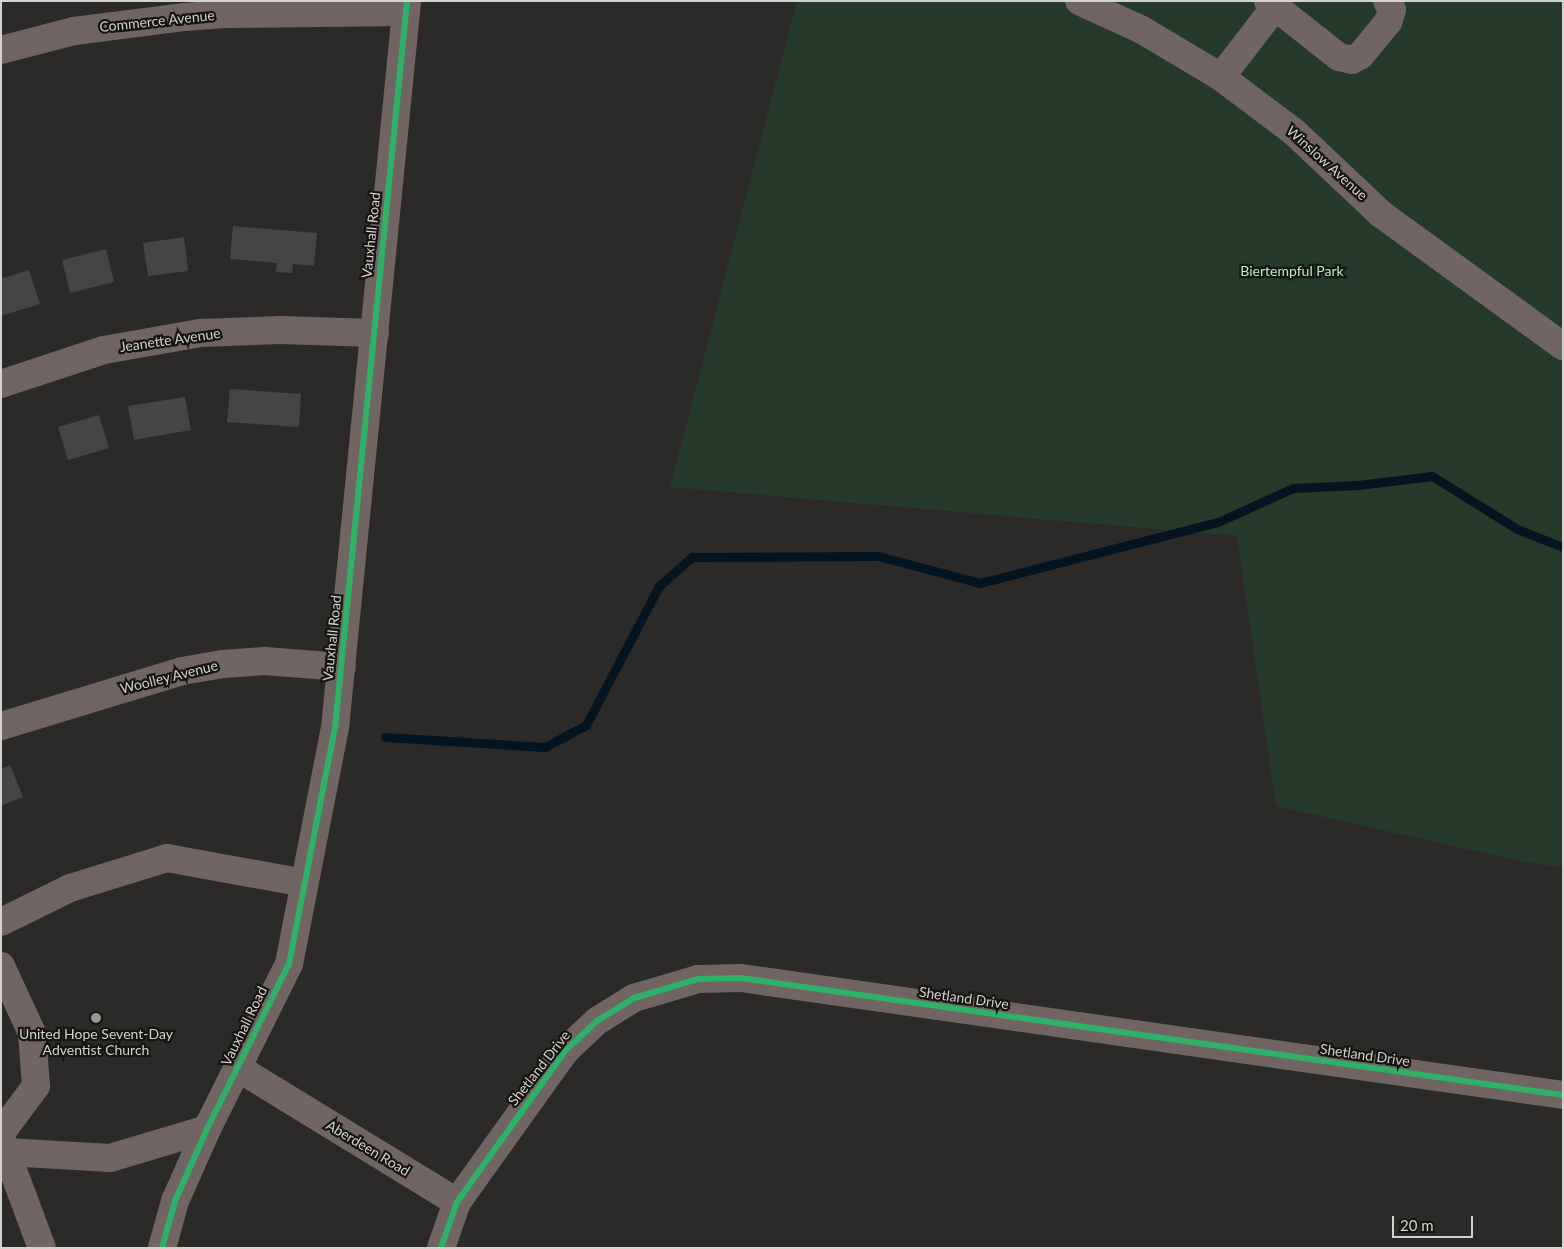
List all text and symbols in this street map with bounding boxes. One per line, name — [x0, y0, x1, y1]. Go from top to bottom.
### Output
street label: Commerce Avenue — [98, 7, 216, 35]
street label: Winslow Avenue — [1283, 122, 1371, 204]
street label: Vauxhall Road — [358, 191, 384, 279]
park label: Biertempful Park — [1240, 263, 1344, 279]
street label: Jeanette Avenue — [118, 325, 222, 355]
street label: Vauxhall Road — [319, 594, 345, 682]
street label: Woolley Avenue — [118, 657, 220, 697]
street label: Shetland Drive — [918, 983, 1010, 1013]
street label: Vauxhall Road — [218, 984, 270, 1068]
marker: United Hope Sevent-Day Adventist Church — [90, 1012, 102, 1024]
place label: United Hope Sevent-Day Adventist Church — [19, 1026, 173, 1058]
street label: Shetland Drive — [505, 1027, 573, 1109]
street label: Shetland Drive — [1319, 1040, 1411, 1070]
street label: Aberdeen Road — [323, 1116, 413, 1180]
scale bar — [1394, 1206, 1475, 1238]
text: 20 m — [1400, 1216, 1434, 1234]

